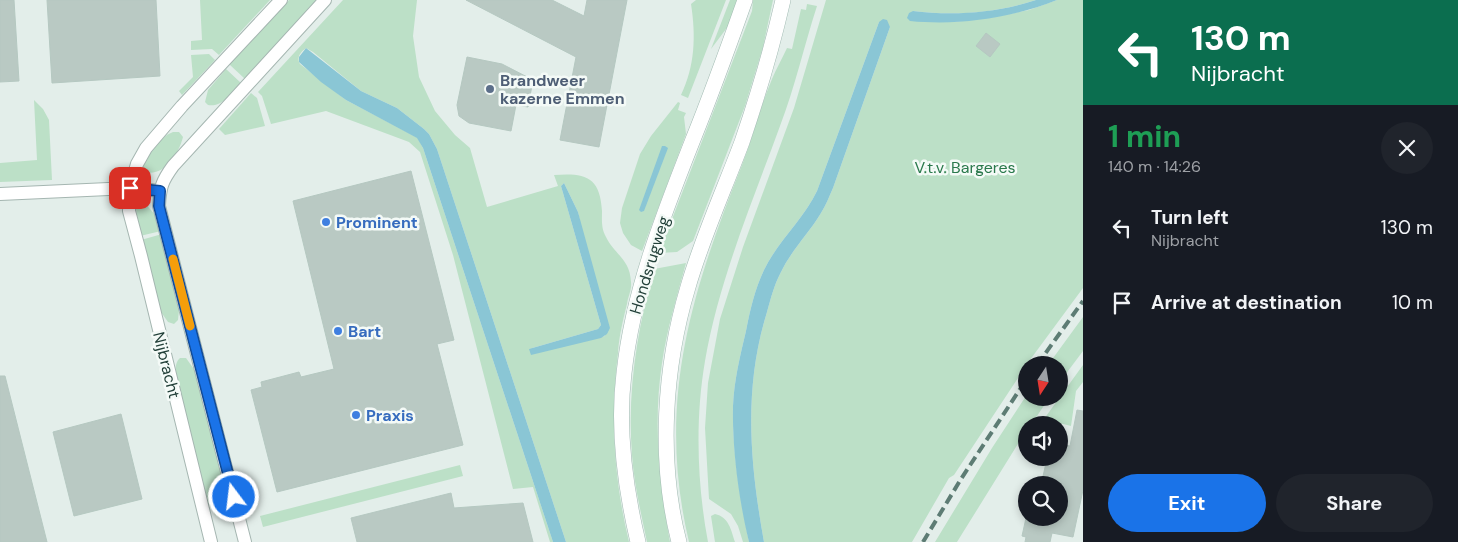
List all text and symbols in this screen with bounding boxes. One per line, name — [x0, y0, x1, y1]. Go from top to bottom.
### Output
text: 130 m — [1191, 15, 1291, 61]
icon: left — [1108, 20, 1173, 85]
text: Nijbracht — [1191, 59, 1285, 88]
place label: Brandweer kazerne Emmen — [500, 70, 625, 109]
marker: Brandweer kazerne Emmen — [484, 83, 496, 95]
text: 1 min — [1108, 117, 1181, 156]
button: close — [1381, 122, 1433, 174]
text: 140 m · 14:26 — [1108, 156, 1201, 177]
park label: V.t.v. Bargeres — [914, 157, 1016, 178]
pin — [109, 167, 151, 209]
icon: arrive — [116, 174, 144, 202]
text: Turn left — [1151, 205, 1229, 230]
place label: Prominent — [336, 212, 418, 233]
street label: Hondsrugweg — [625, 213, 674, 317]
icon: left — [1108, 214, 1136, 242]
text: 130 m — [1381, 215, 1433, 240]
marker: Prominent — [320, 216, 332, 228]
text: Nijbracht — [1151, 230, 1219, 251]
icon: arrive — [1108, 289, 1136, 317]
text: Arrive at destination — [1151, 290, 1342, 315]
text: 10 m — [1392, 290, 1433, 315]
place label: Bart — [348, 321, 381, 342]
marker: Bart — [332, 325, 344, 337]
street label: Nijbracht — [148, 330, 185, 401]
north arrow — [1018, 356, 1068, 406]
map controls — [1018, 356, 1068, 526]
place label: Praxis — [366, 405, 414, 426]
marker: Praxis — [350, 409, 362, 421]
button: sound — [1018, 416, 1068, 466]
position arrow — [207, 470, 259, 522]
button: Exit — [1108, 474, 1266, 532]
button: Share — [1276, 474, 1433, 532]
button: search — [1018, 476, 1068, 526]

